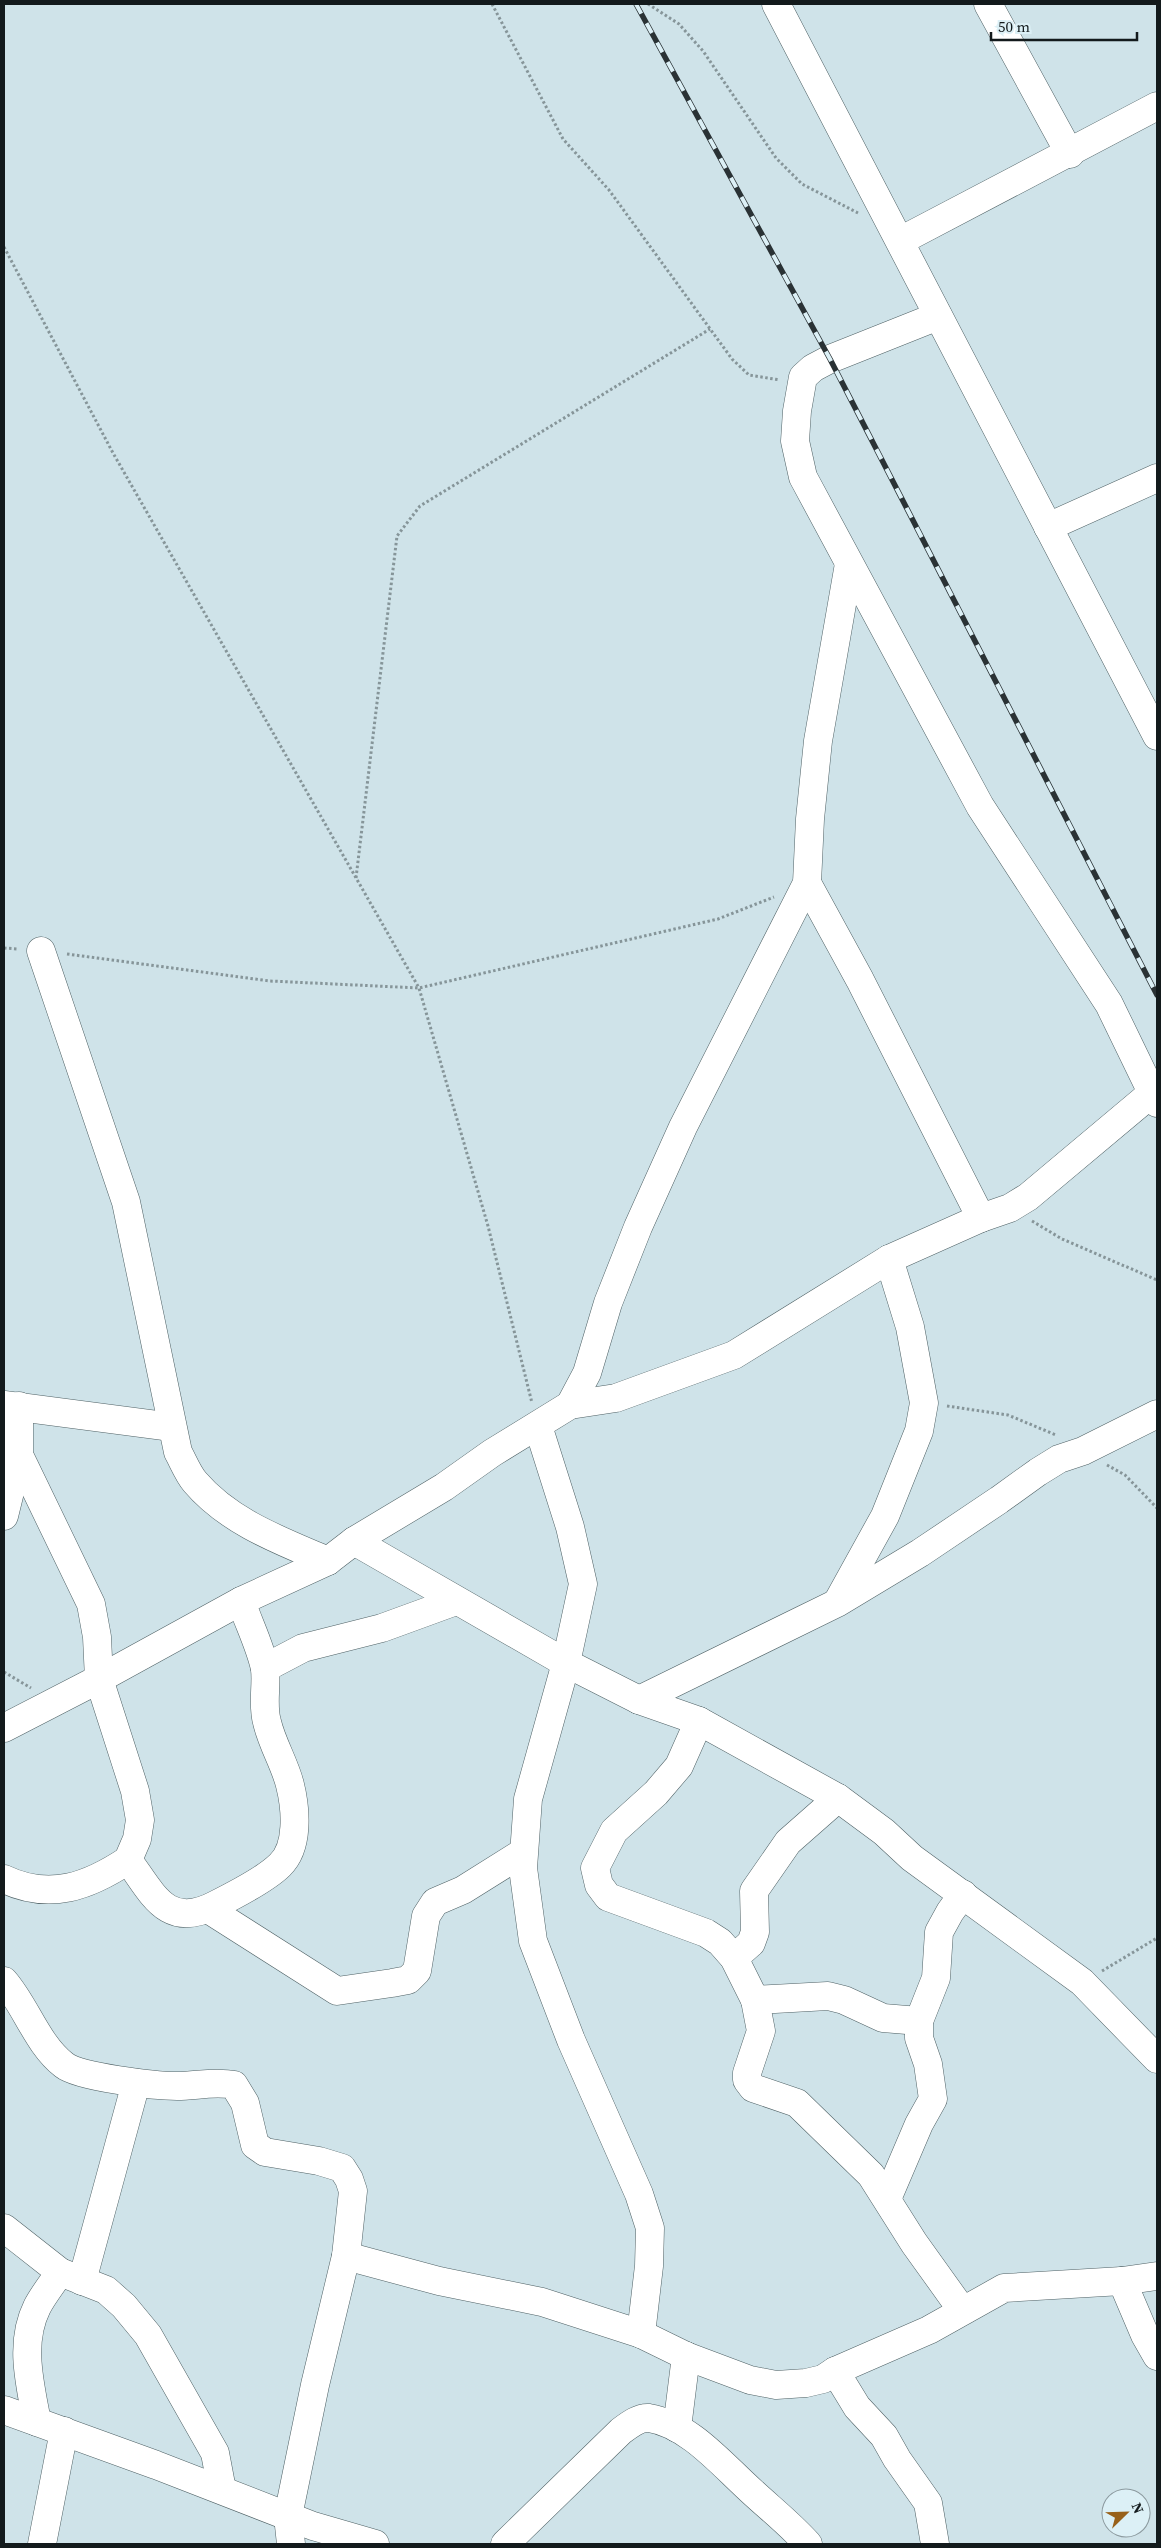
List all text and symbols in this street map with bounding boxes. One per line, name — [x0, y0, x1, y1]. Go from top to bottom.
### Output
scale bar — [991, 10, 1137, 42]
text: 50 m — [998, 16, 1030, 37]
north arrow — [1101, 2488, 1151, 2538]
text: N — [1127, 2499, 1149, 2517]

